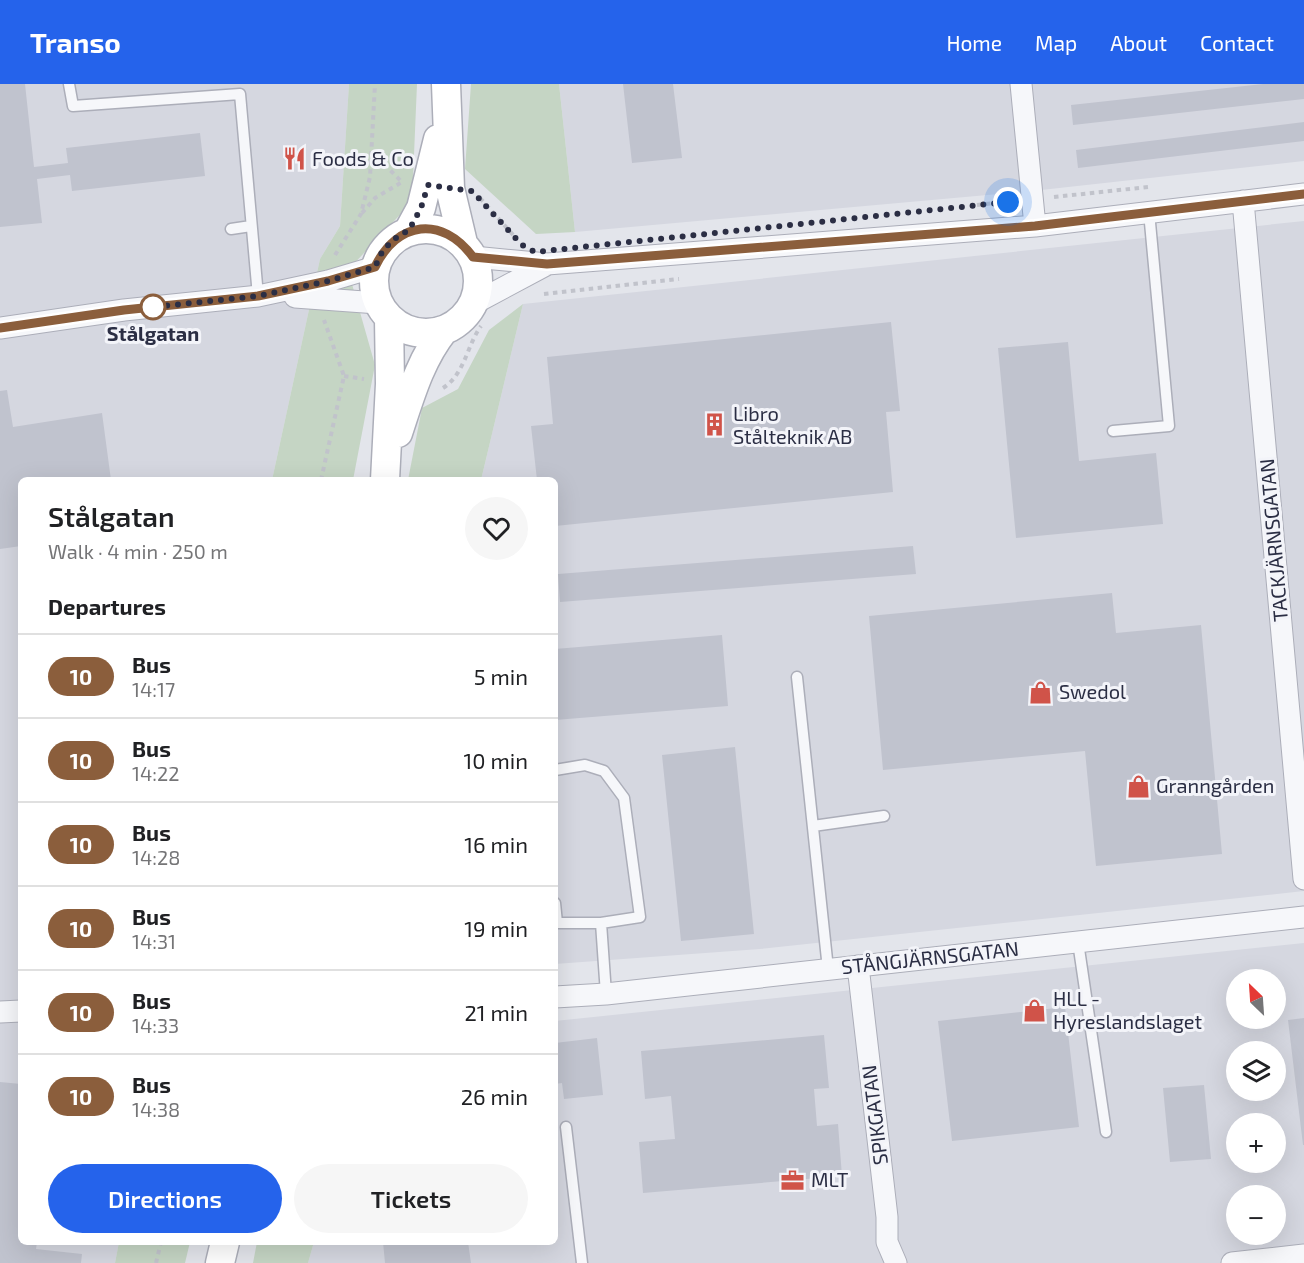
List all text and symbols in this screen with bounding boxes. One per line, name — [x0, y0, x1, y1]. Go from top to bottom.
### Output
text: Transo — [30, 25, 121, 59]
text: Home — [946, 30, 1002, 55]
text: Map — [1035, 30, 1077, 55]
text: About — [1110, 30, 1167, 55]
text: Contact — [1200, 30, 1274, 55]
restaurant icon: Foods & Co — [281, 146, 307, 172]
place label: Foods & Co — [312, 146, 414, 170]
your location — [993, 187, 1023, 217]
marker: Stålgatan — [140, 294, 166, 320]
place label: Stålgatan — [107, 321, 199, 345]
place label: Libro Stålteknik AB — [733, 401, 852, 448]
building icon: Libro Stålteknik AB — [702, 412, 728, 438]
street label: TACKJÄRNSGATAN — [1254, 457, 1292, 623]
button: heart — [465, 497, 528, 560]
text: Stålgatan — [48, 499, 175, 533]
text: Walk · 4 min · 250 m — [48, 539, 228, 563]
text: Departures — [48, 593, 166, 619]
text: Bus — [132, 651, 171, 677]
text: 5 min — [474, 663, 528, 689]
text: 10 — [70, 664, 92, 689]
text: 14:17 — [132, 677, 175, 701]
shop icon: Swedol — [1028, 679, 1054, 705]
place label: Swedol — [1059, 679, 1126, 703]
text: Bus — [132, 735, 171, 761]
text: 10 min — [464, 747, 528, 773]
text: 10 — [70, 748, 92, 773]
text: 14:22 — [132, 761, 179, 785]
shop icon: Granngården — [1125, 773, 1151, 799]
place label: Granngården — [1156, 773, 1274, 797]
text: Bus — [132, 819, 171, 845]
text: 16 min — [464, 831, 528, 857]
text: 10 — [70, 832, 92, 857]
text: 14:28 — [132, 845, 180, 869]
text: Bus — [132, 903, 171, 929]
text: 19 min — [464, 915, 528, 941]
text: 10 — [70, 916, 92, 941]
text: 14:31 — [132, 929, 176, 953]
street label: STÅNGJÄRNSGATAN — [840, 936, 1020, 978]
north arrow — [1226, 969, 1286, 1029]
map controls — [1226, 969, 1286, 1245]
place label: HLL - Hyreslandslaget — [1053, 986, 1202, 1033]
text: Bus — [132, 987, 171, 1013]
shop icon: HLL - Hyreslandslaget — [1022, 997, 1048, 1023]
text: 21 min — [464, 999, 528, 1025]
text: 10 — [70, 1000, 92, 1025]
text: 14:33 — [132, 1013, 179, 1037]
button: layers — [1226, 1041, 1286, 1101]
street label: SPIKGATAN — [856, 1064, 892, 1166]
text: Bus — [132, 1071, 171, 1097]
text: 26 min — [461, 1083, 528, 1109]
text: 10 — [70, 1084, 92, 1109]
text: 14:38 — [132, 1097, 180, 1121]
button: + — [1226, 1113, 1286, 1173]
button: Directions — [48, 1164, 282, 1233]
button: Tickets — [294, 1164, 528, 1233]
office icon: MLT — [780, 1167, 806, 1193]
place label: MLT — [811, 1167, 849, 1191]
button: − — [1226, 1185, 1286, 1245]

